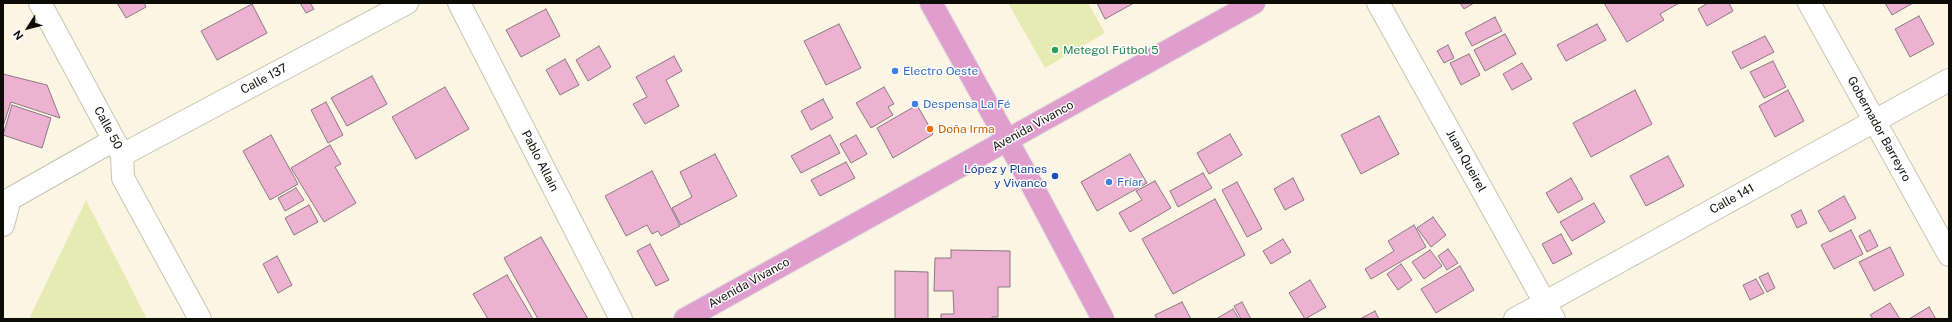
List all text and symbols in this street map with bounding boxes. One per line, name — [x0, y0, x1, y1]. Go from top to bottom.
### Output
north arrow — [8, 8, 48, 48]
text: N — [11, 28, 26, 42]
place label: Metegol Fútbol 5 — [1063, 43, 1159, 57]
marker: Metegol Fútbol 5 — [1050, 45, 1060, 55]
street label: Calle 137 — [238, 61, 290, 97]
place label: Electro Oeste — [903, 64, 978, 78]
marker: Electro Oeste — [890, 66, 900, 76]
street label: Gobernador Barreyro — [1844, 74, 1914, 184]
place label: Despensa La Fé — [923, 97, 1011, 111]
street label: Avenida Vivanco — [990, 98, 1076, 154]
marker: Despensa La Fé — [910, 99, 920, 109]
street label: Calle 50 — [91, 104, 125, 152]
place label: Doña Irma — [938, 122, 995, 136]
marker: Doña Irma — [925, 124, 935, 134]
street label: Juan Queirel — [1443, 127, 1489, 195]
street label: Pablo Allain — [518, 128, 562, 194]
place label: López y Planes y Vivanco — [964, 162, 1047, 190]
marker: López y Planes y Vivanco — [1050, 171, 1060, 181]
place label: Fríar — [1117, 175, 1143, 189]
marker: Fríar — [1104, 177, 1114, 187]
street label: Calle 141 — [1707, 181, 1757, 217]
street label: Avenida Vivanco — [706, 255, 792, 311]

